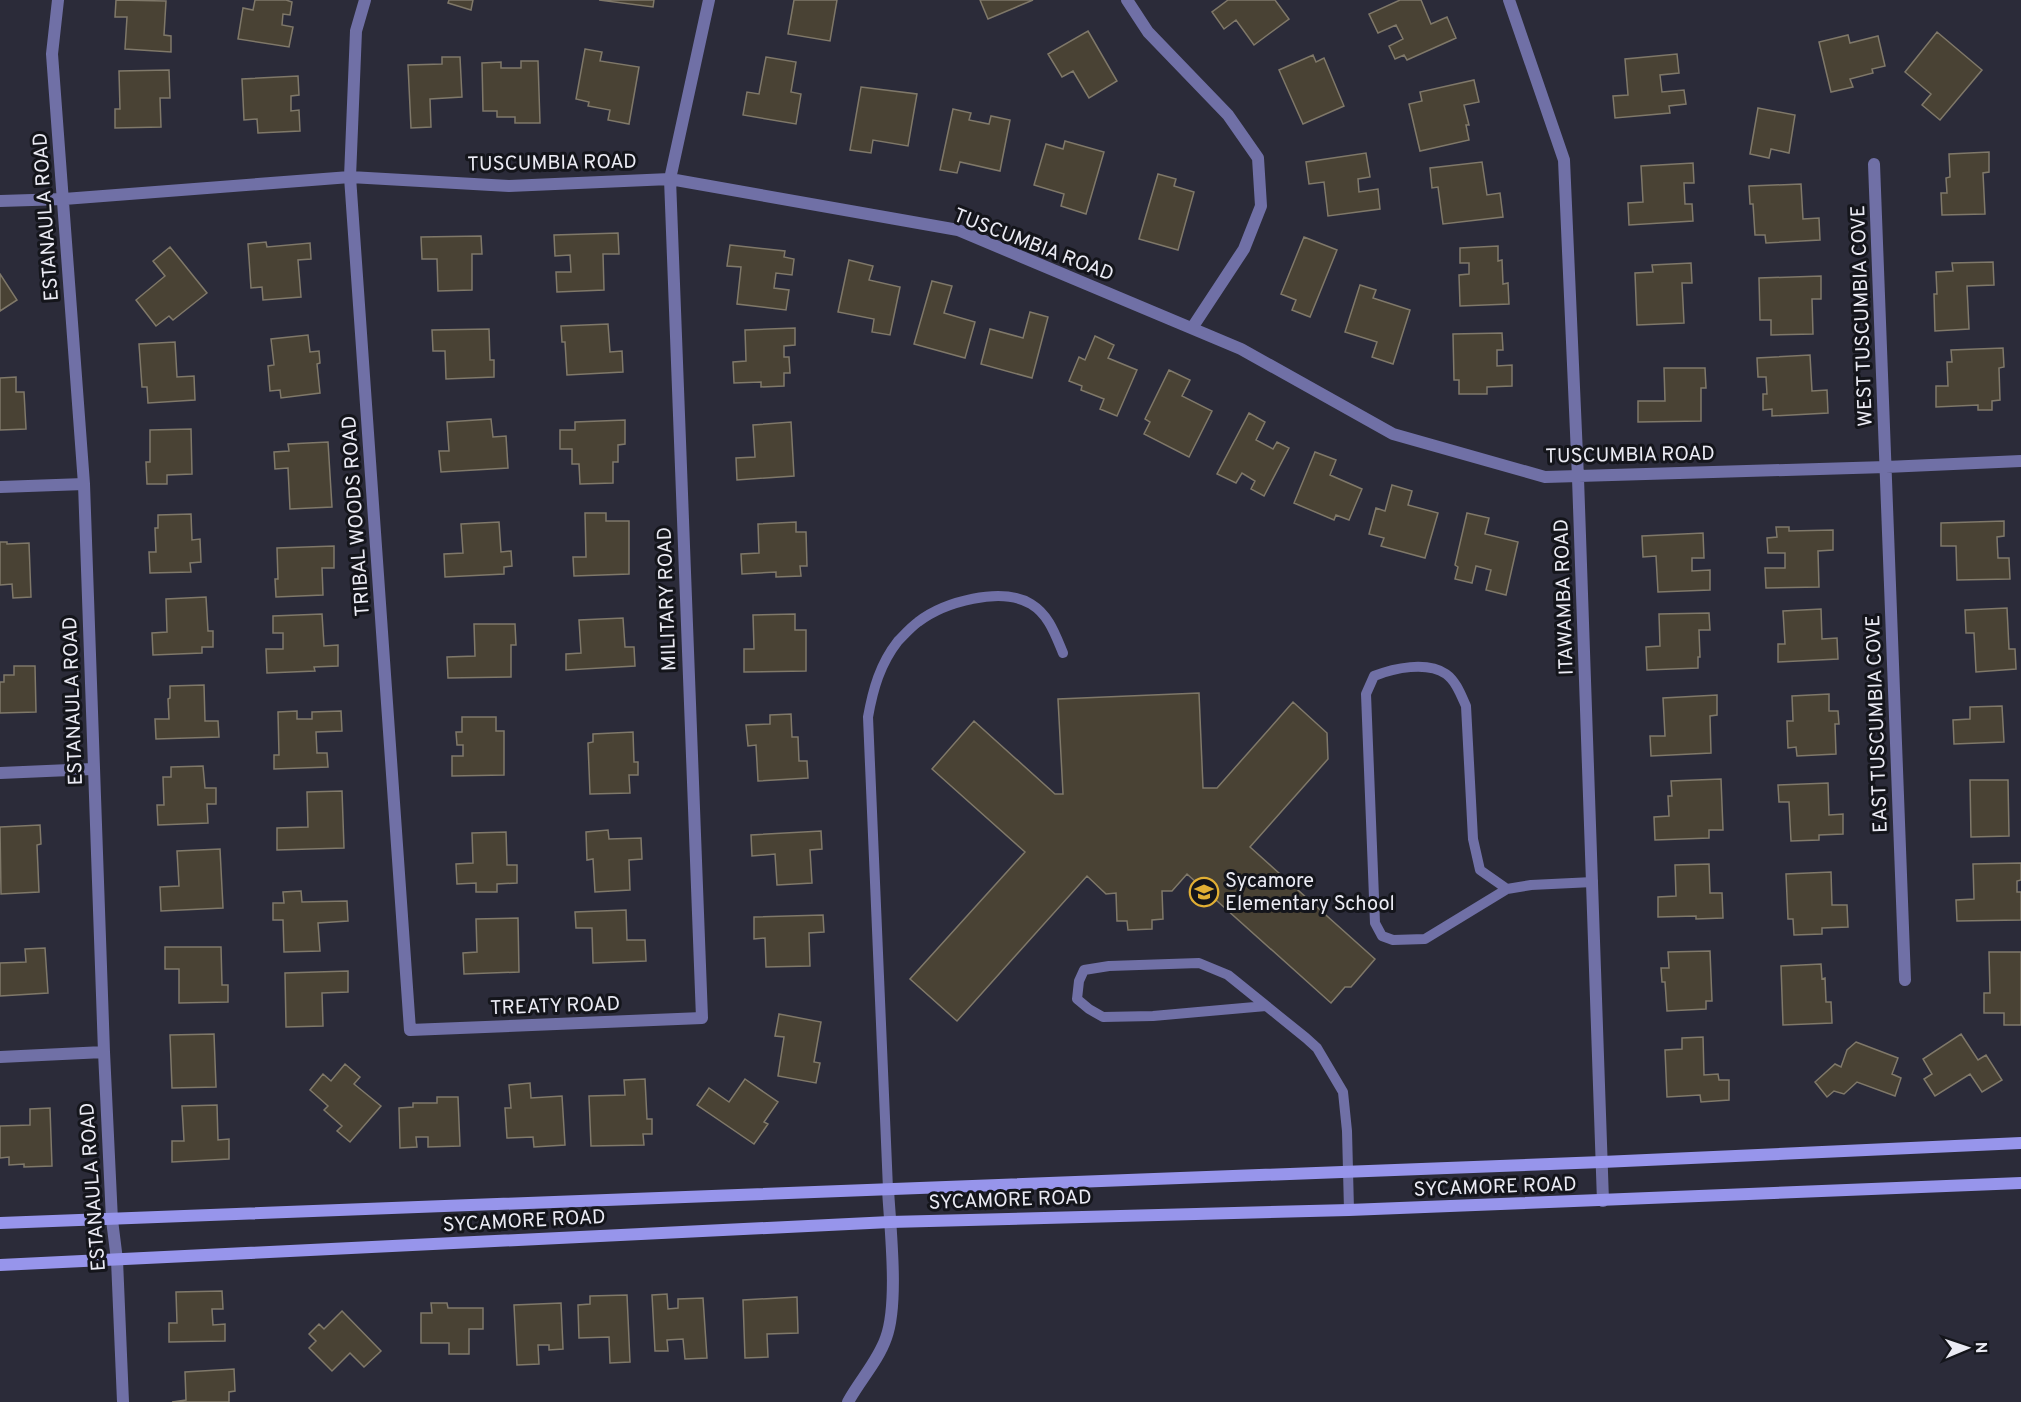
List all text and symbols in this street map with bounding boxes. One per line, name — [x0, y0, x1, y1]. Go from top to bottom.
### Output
street label: ESTANAULA ROAD — [28, 132, 66, 302]
street label: TUSCUMBIA ROAD — [467, 150, 637, 178]
street label: TUSCUMBIA ROAD — [949, 203, 1117, 288]
street label: WEST TUSCUMBIA COVE — [1846, 205, 1880, 427]
street label: TRIBAL WOODS ROAD — [337, 415, 377, 617]
street label: TUSCUMBIA ROAD — [1545, 442, 1715, 470]
street label: ITAWAMBA ROAD — [1549, 518, 1581, 676]
street label: MILITARY ROAD — [652, 526, 684, 672]
street label: EAST TUSCUMBIA COVE — [1861, 614, 1895, 833]
street label: ESTANAULA ROAD — [58, 616, 90, 786]
place label: Sycamore Elementary School — [1225, 869, 1395, 918]
school or university icon: Sycamore Elementary School — [1188, 876, 1220, 908]
street label: TREATY ROAD — [490, 992, 621, 1022]
street label: ESTANAULA ROAD — [75, 1102, 113, 1272]
street label: SYCAMORE ROAD — [1413, 1172, 1577, 1204]
street label: SYCAMORE ROAD — [928, 1185, 1092, 1217]
street label: SYCAMORE ROAD — [442, 1205, 606, 1239]
north arrow — [1937, 1318, 1997, 1378]
text: N — [1970, 1341, 1990, 1354]

